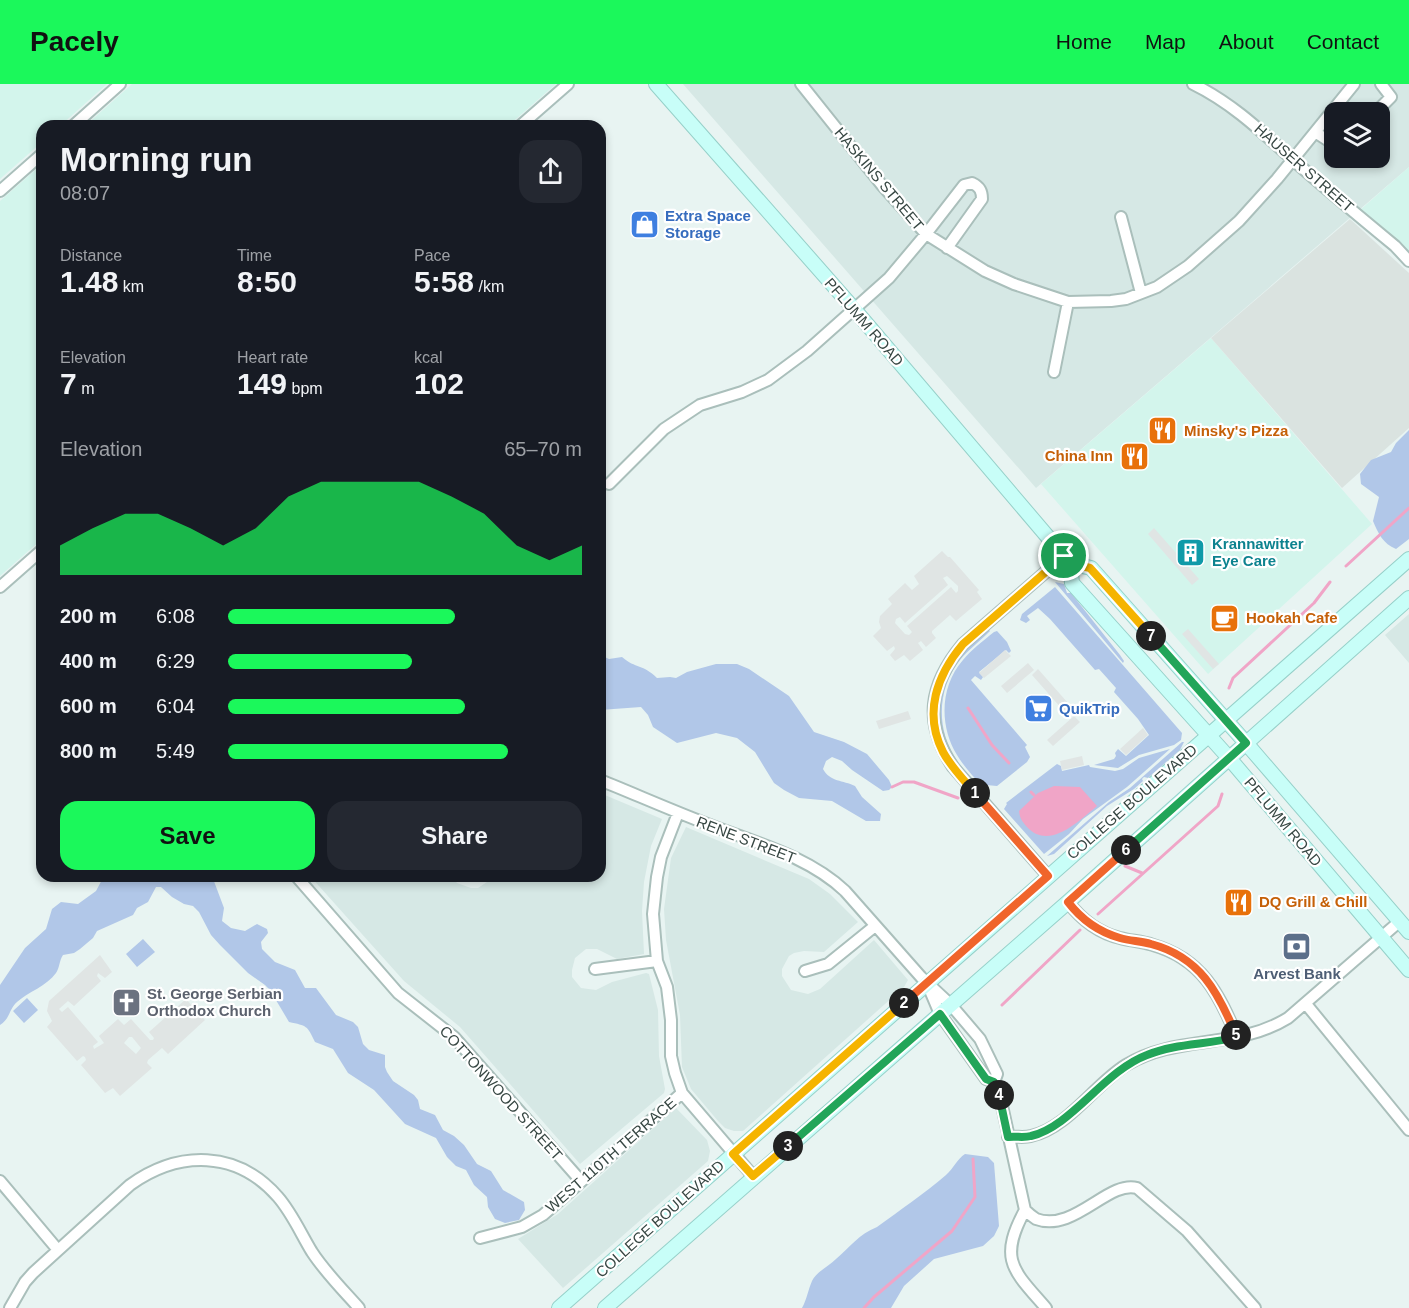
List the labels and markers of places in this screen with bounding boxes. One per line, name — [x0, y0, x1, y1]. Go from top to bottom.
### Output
place label: Extra Space Storage — [665, 207, 751, 241]
shop icon: Extra Space Storage — [628, 209, 660, 241]
restaurant icon: Minsky's Pizza — [1147, 415, 1179, 447]
place label: Minsky's Pizza — [1184, 422, 1289, 439]
restaurant icon: China Inn — [1118, 440, 1150, 472]
place label: China Inn — [1045, 447, 1113, 464]
pin — [1038, 530, 1089, 581]
place label: Krannawitter Eye Care — [1212, 535, 1304, 569]
building icon: Krannawitter Eye Care — [1175, 537, 1207, 569]
cafe icon: Hookah Cafe — [1209, 602, 1241, 634]
place label: Hookah Cafe — [1246, 609, 1338, 626]
pin: 7 — [1136, 621, 1166, 651]
supermarket icon: QuikTrip — [1022, 693, 1054, 725]
place label: QuikTrip — [1059, 700, 1120, 717]
pin: 1 — [960, 778, 990, 808]
pin: 6 — [1111, 835, 1141, 865]
restaurant icon: DQ Grill & Chill — [1222, 886, 1254, 918]
place label: DQ Grill & Chill — [1259, 893, 1367, 910]
bank icon: Arvest Bank — [1281, 931, 1313, 963]
place label: Arvest Bank — [1253, 965, 1341, 982]
place label: St. George Serbian Orthodox Church — [147, 985, 282, 1019]
church icon: St. George Serbian Orthodox Church — [110, 987, 142, 1019]
pin: 2 — [889, 988, 919, 1018]
pin: 5 — [1221, 1020, 1251, 1050]
pin: 4 — [984, 1080, 1014, 1110]
pin: 3 — [773, 1131, 803, 1161]

